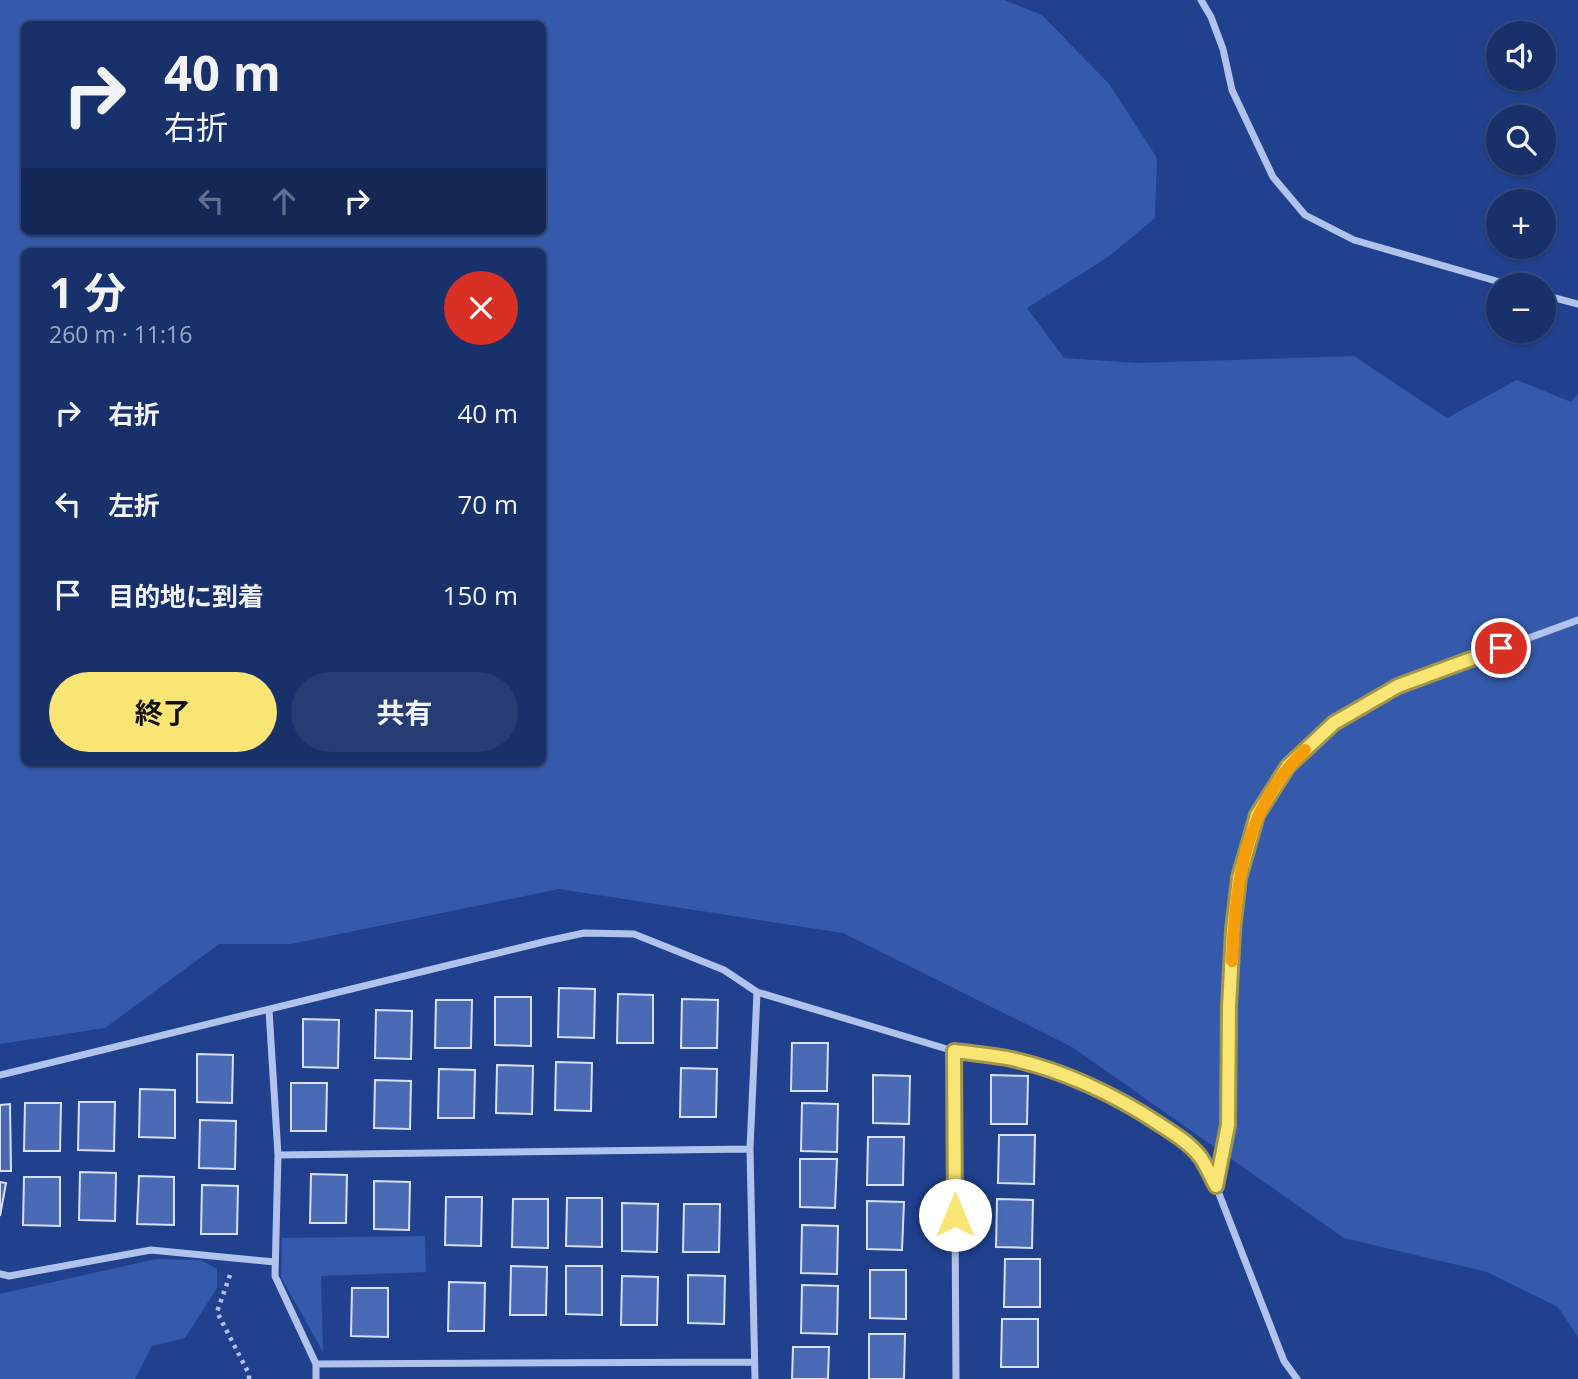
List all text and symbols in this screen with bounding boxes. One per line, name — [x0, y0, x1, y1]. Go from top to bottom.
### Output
map controls — [1486, 21, 1556, 343]
button: sound — [1486, 21, 1556, 91]
text: 40 m — [164, 39, 281, 105]
icon: right — [49, 49, 140, 140]
text: 右折 — [164, 105, 228, 148]
button: search — [1486, 105, 1556, 175]
icon: left — [192, 182, 230, 220]
icon: ahead — [265, 182, 303, 220]
icon: right — [338, 182, 376, 220]
button: + — [1486, 189, 1556, 259]
text: 1 分 — [49, 263, 126, 320]
button: close — [444, 271, 518, 345]
button: − — [1486, 273, 1556, 343]
text: 260 m · 11:16 — [49, 318, 192, 350]
icon: right — [49, 394, 87, 432]
text: 40 m — [457, 395, 518, 431]
text: 右折 — [108, 396, 160, 432]
icon: left — [49, 485, 87, 523]
text: 70 m — [457, 486, 518, 522]
text: 左折 — [108, 487, 160, 523]
icon: arrive — [49, 576, 87, 614]
text: 150 m — [443, 577, 518, 613]
text: 目的地に到着 — [108, 578, 264, 614]
pin — [1471, 618, 1531, 678]
icon: arrive — [1482, 629, 1520, 667]
button: 終了 — [49, 672, 277, 752]
button: 共有 — [291, 672, 518, 752]
position arrow — [918, 1178, 992, 1252]

